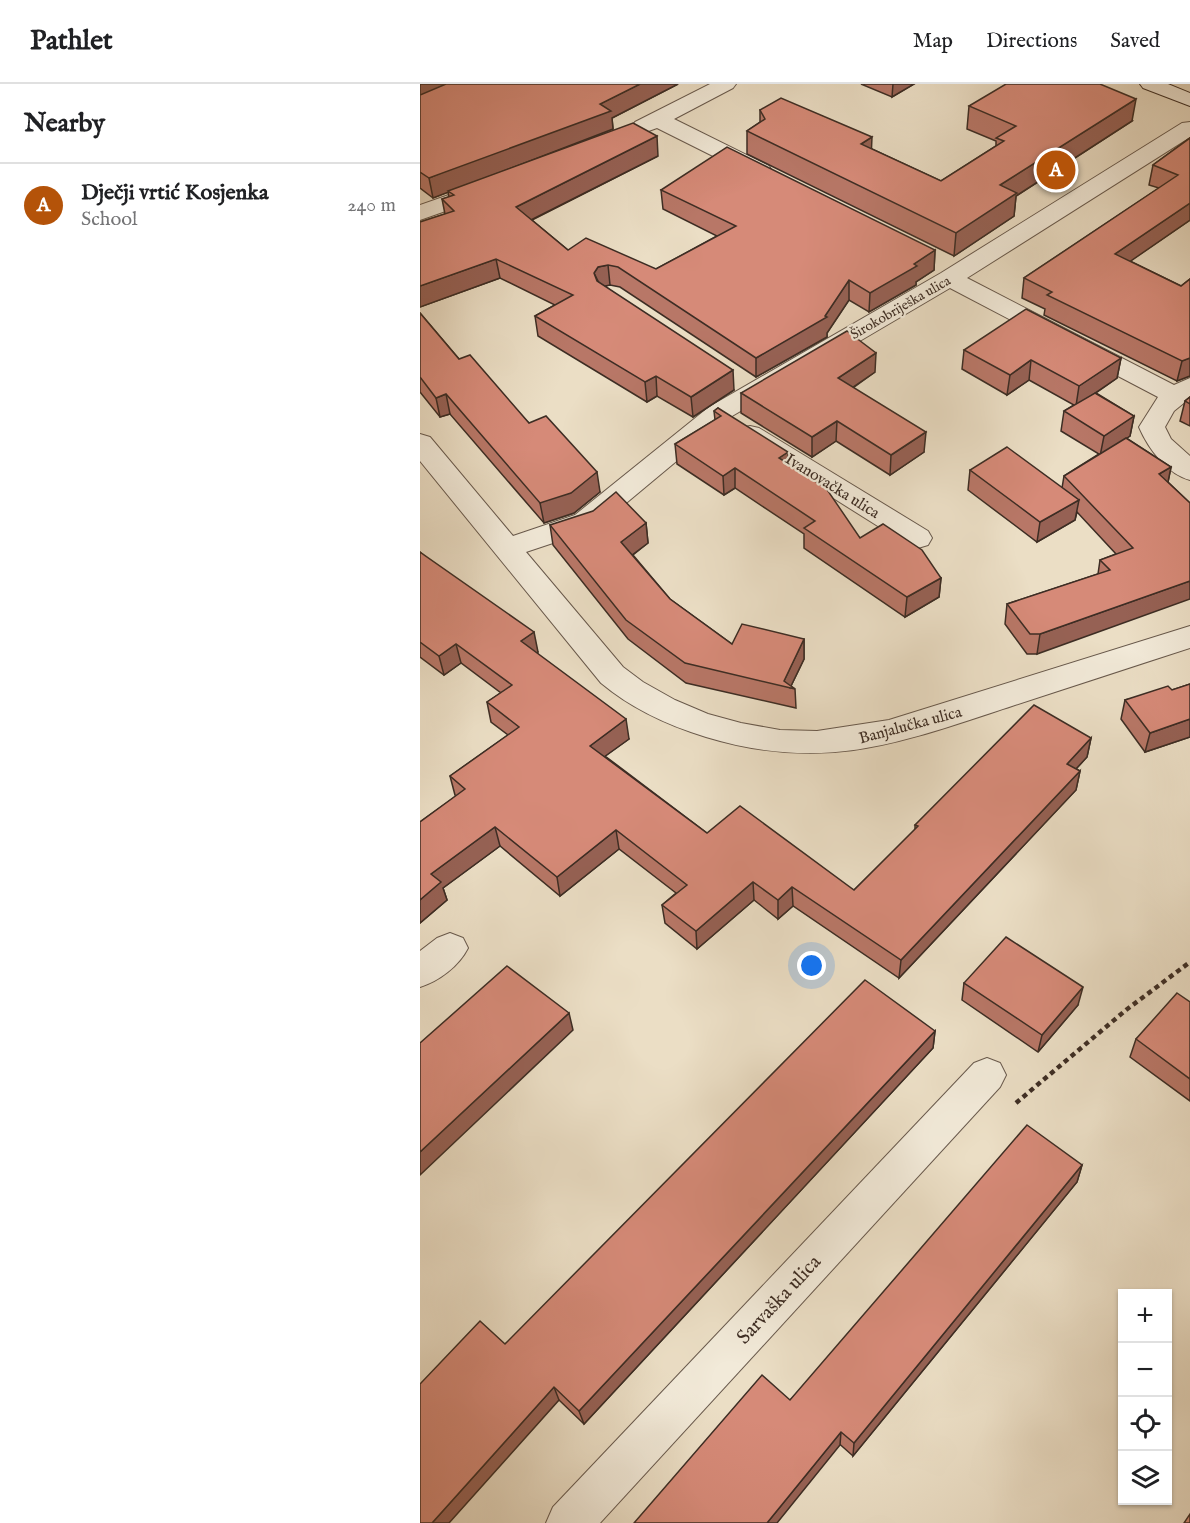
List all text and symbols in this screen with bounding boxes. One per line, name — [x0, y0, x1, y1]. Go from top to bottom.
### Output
text: Pathlet — [30, 24, 113, 59]
text: Map — [913, 28, 953, 55]
text: Directions — [986, 28, 1077, 55]
text: Saved — [1110, 28, 1160, 55]
text: Nearby — [24, 107, 105, 140]
pin: A — [1036, 148, 1076, 193]
text: Dječji vrtić Kosjenka — [81, 179, 269, 207]
text: A — [37, 193, 50, 218]
text: 240 m — [347, 193, 396, 218]
text: School — [81, 207, 137, 232]
street label: Širokobriješka ulica — [847, 271, 955, 344]
street label: Ivanovačka ulica — [781, 450, 883, 524]
street label: Banjalučka ulica — [857, 703, 964, 749]
your location — [797, 951, 826, 980]
street label: Sarvaška ulica — [731, 1250, 827, 1350]
map controls — [1118, 1289, 1172, 1505]
button: + — [1118, 1289, 1172, 1343]
button: − — [1118, 1343, 1172, 1397]
button: locate — [1118, 1397, 1172, 1451]
button: layers — [1118, 1451, 1172, 1505]

